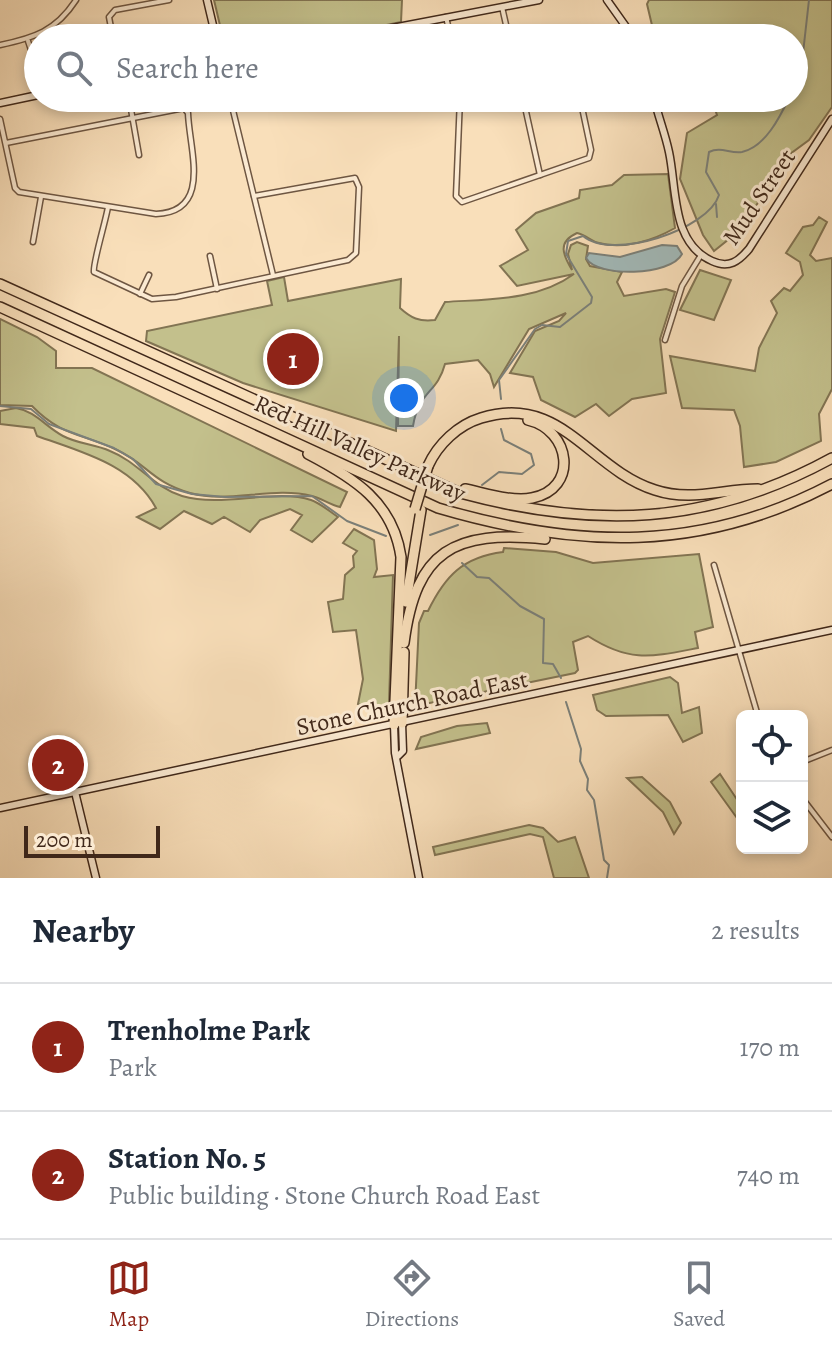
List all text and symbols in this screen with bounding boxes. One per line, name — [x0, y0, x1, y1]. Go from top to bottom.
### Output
search box — [24, 24, 808, 112]
icon: search — [52, 46, 96, 90]
text: Search here — [116, 48, 259, 88]
street label: Mud Street — [715, 143, 803, 251]
pin: 1 — [267, 329, 319, 389]
your location — [384, 378, 424, 418]
street label: Red Hill Valley Parkway — [249, 387, 471, 509]
street label: Stone Church Road East — [293, 663, 531, 743]
map controls — [736, 710, 808, 854]
button: locate — [736, 710, 808, 782]
pin: 2 — [32, 735, 84, 795]
button: layers — [736, 782, 808, 854]
scale bar — [24, 822, 160, 858]
text: 200 m — [36, 825, 93, 855]
text: Nearby — [32, 907, 135, 954]
text: 2 results — [711, 913, 800, 948]
text: Trenholme Park — [108, 1010, 310, 1050]
text: 1 — [53, 1030, 63, 1065]
text: 170 m — [740, 1030, 800, 1065]
text: Park — [108, 1050, 157, 1085]
text: Station No. 5 — [108, 1138, 266, 1178]
text: 2 — [52, 1158, 64, 1193]
text: 740 m — [737, 1158, 800, 1193]
text: Public building · Stone Church Road East — [108, 1178, 540, 1213]
tab: Map — [107, 1256, 151, 1334]
tab: Directions — [365, 1256, 459, 1334]
tab: Saved — [673, 1256, 725, 1334]

